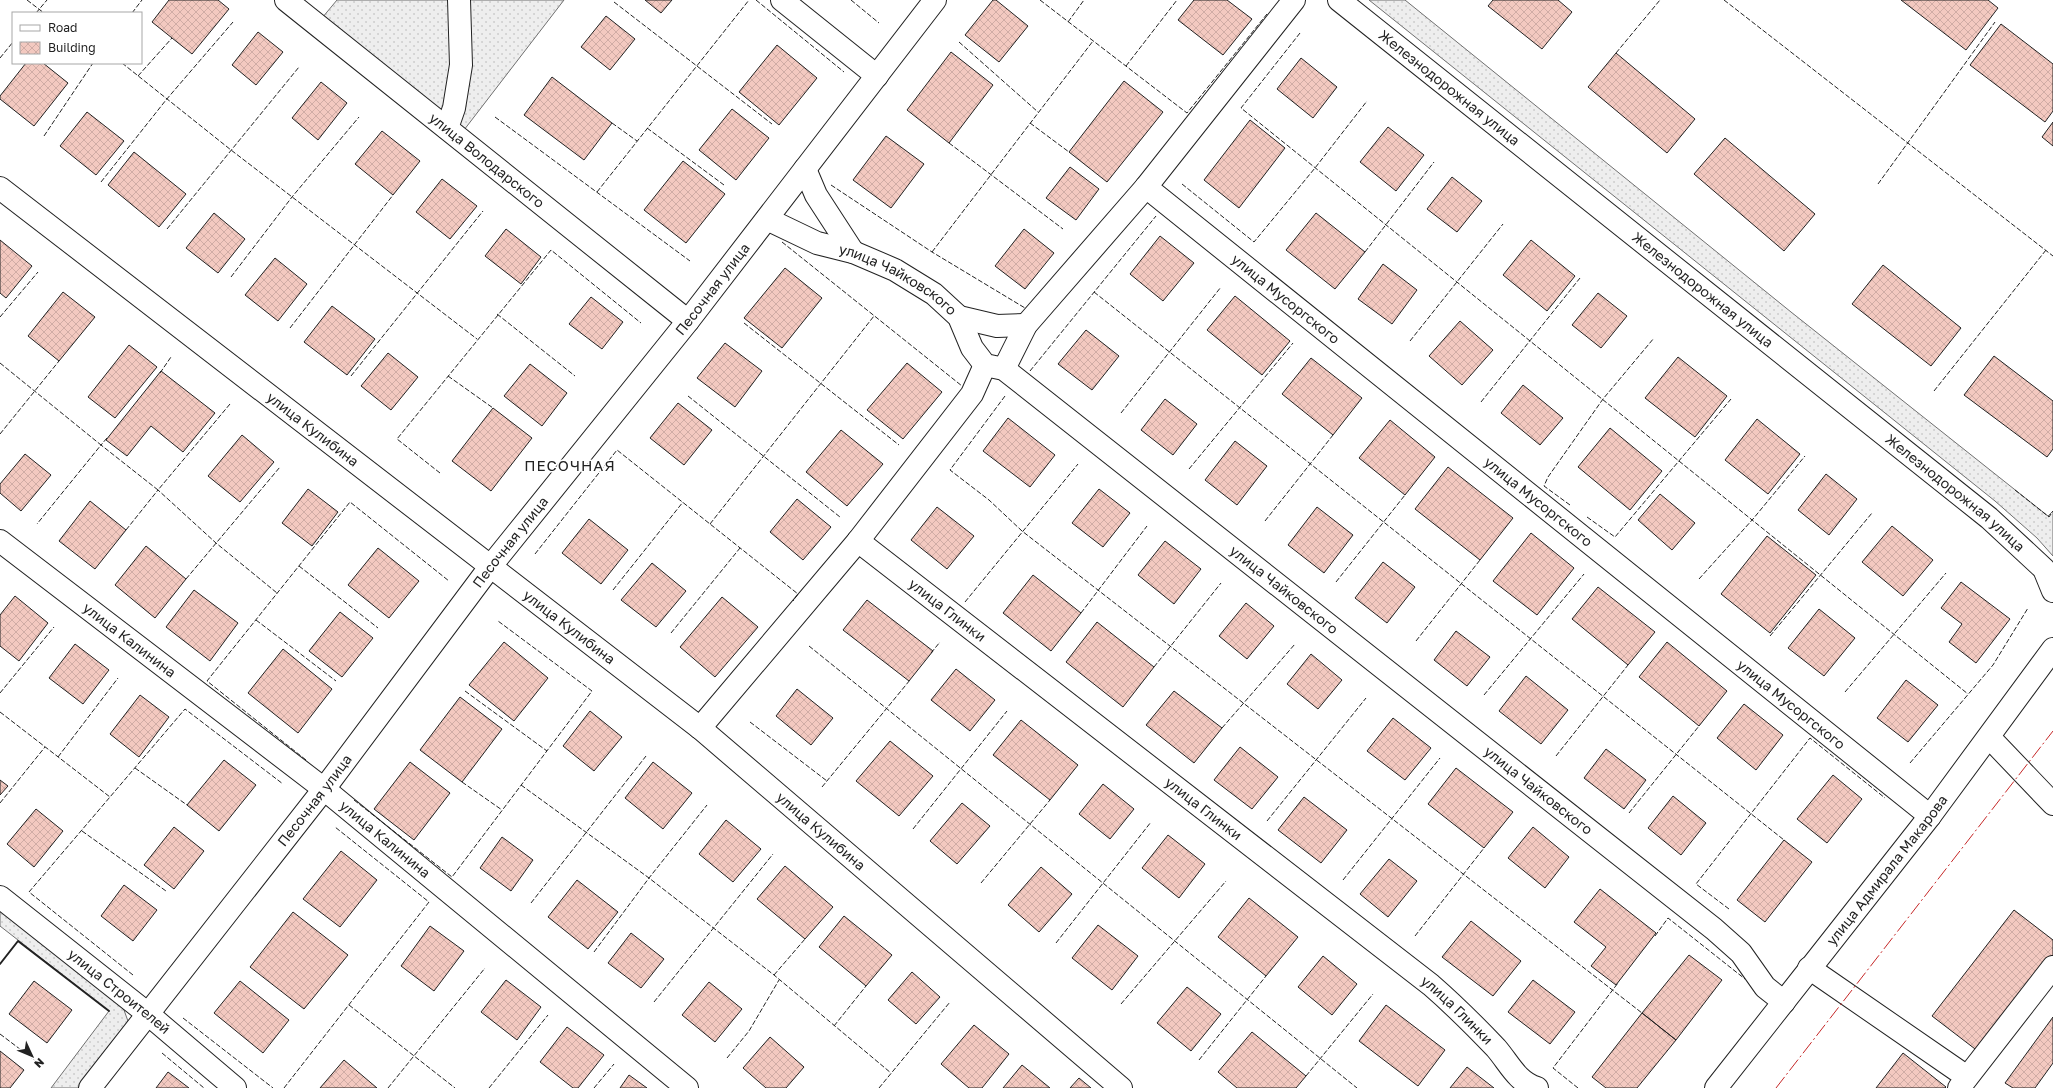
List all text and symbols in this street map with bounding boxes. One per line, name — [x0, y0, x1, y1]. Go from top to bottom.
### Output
legend — [12, 12, 142, 64]
text: Road — [48, 20, 77, 35]
street label: Железнодорожная улица — [1376, 26, 1524, 149]
text: Building — [48, 40, 96, 55]
street label: улица Володарского — [426, 109, 548, 211]
street label: Железнодорожная улица — [1629, 228, 1777, 351]
street label: Песочная улица — [671, 239, 753, 338]
street label: улица Чайковского — [837, 240, 960, 318]
street label: улица Мусоргского — [1228, 250, 1343, 347]
street label: улица Кулибина — [264, 388, 362, 470]
street label: Железнодорожная улица — [1882, 430, 2029, 555]
street label: улица Мусоргского — [1481, 453, 1596, 550]
district label: ПЕСОЧНАЯ — [524, 456, 616, 474]
street label: Песочная улица — [469, 493, 551, 591]
street label: улица Чайковского — [1227, 542, 1342, 637]
street label: улица Глинки — [906, 575, 990, 645]
street label: улица Кулибина — [520, 586, 619, 668]
street label: улица Калинина — [80, 599, 180, 681]
street label: улица Мусоргского — [1734, 656, 1849, 753]
street label: улица Чайковского — [1481, 742, 1596, 838]
street label: Песочная улица — [274, 751, 355, 849]
street label: улица Глинки — [1162, 773, 1246, 843]
street label: улица Кулибина — [773, 788, 869, 874]
street label: улица Адмирала Макарова — [1823, 791, 1951, 948]
street label: улица Калинина — [336, 797, 434, 881]
street label: улица Строителей — [65, 945, 174, 1037]
street label: улица Глинки — [1418, 972, 1497, 1048]
north arrow — [12, 1036, 52, 1076]
text: N — [32, 1056, 47, 1071]

